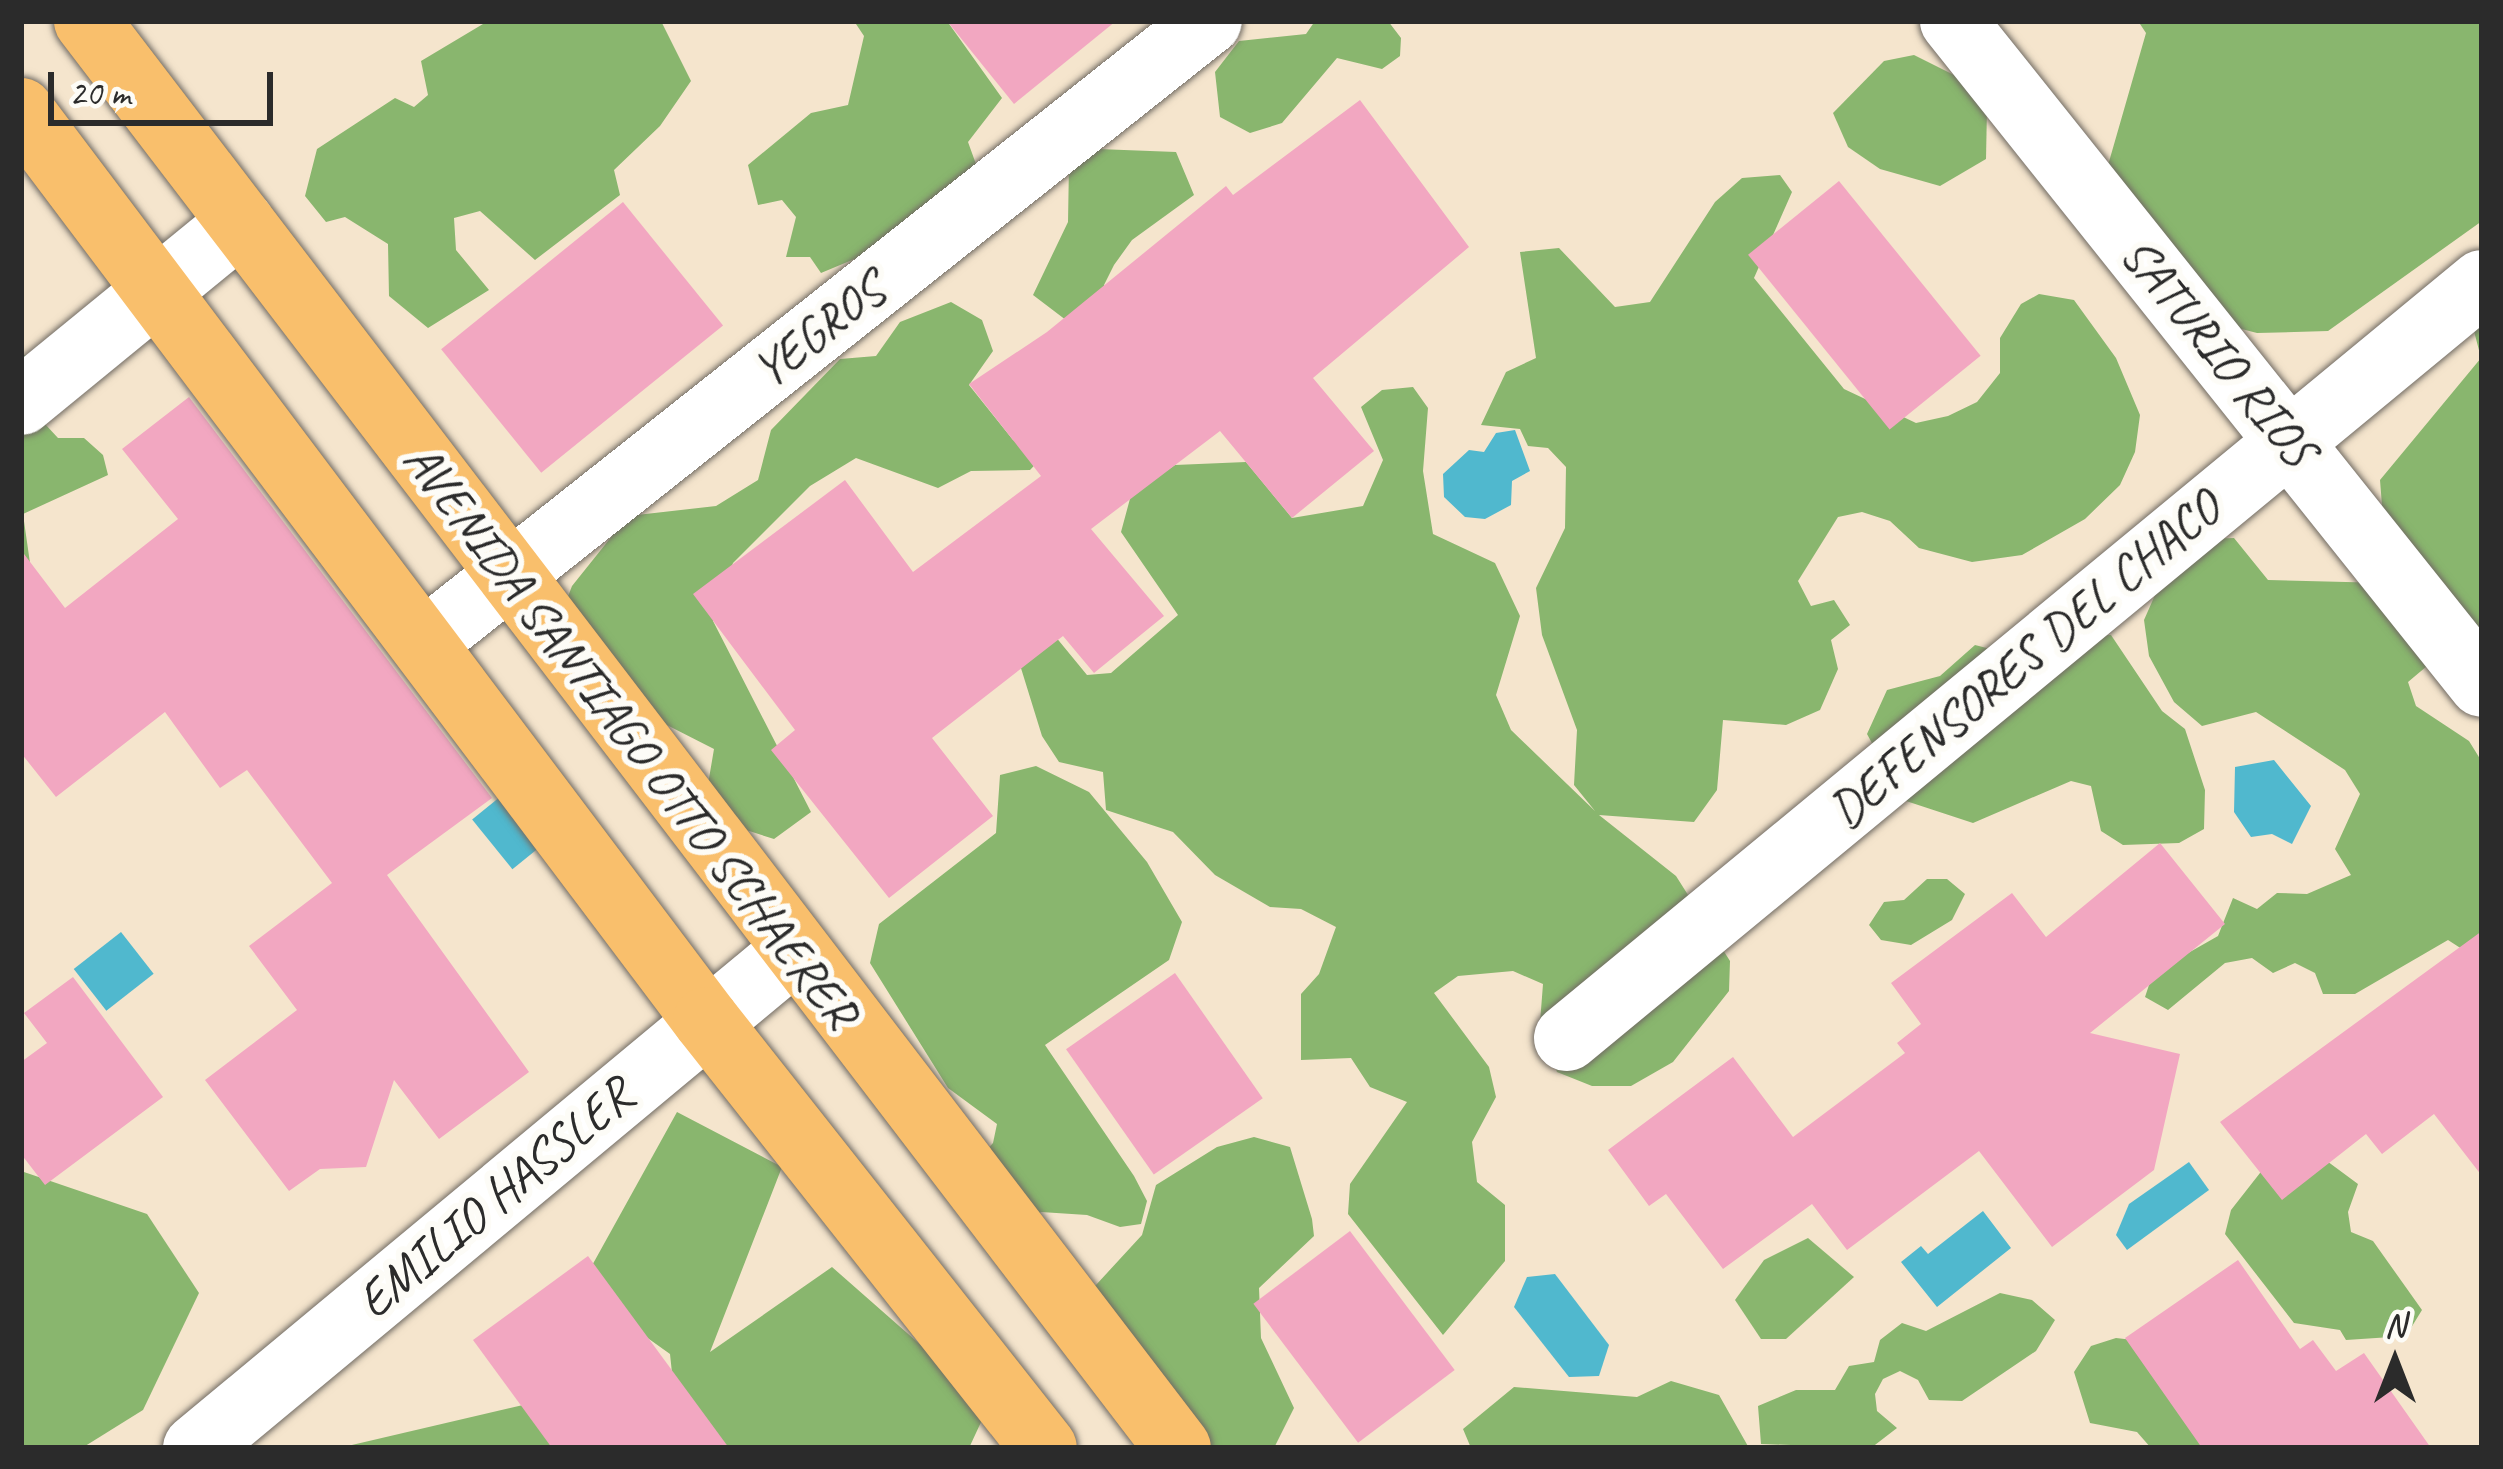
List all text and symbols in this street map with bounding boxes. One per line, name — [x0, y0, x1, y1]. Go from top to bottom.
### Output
scale bar — [54, 48, 279, 122]
text: 20 m — [69, 70, 130, 116]
street label: SATURIO RIOS — [2108, 224, 2330, 478]
street label: YEGROS — [740, 260, 896, 400]
street label: AVENIDA SANTIAGO OTTO SCHAERER — [391, 430, 871, 1040]
street label: DEFENSORES DEL CHACO — [1815, 477, 2233, 841]
street label: EMILIO HASSLER — [345, 1066, 643, 1330]
north arrow — [2335, 1301, 2455, 1421]
text: N — [2385, 1304, 2405, 1346]

